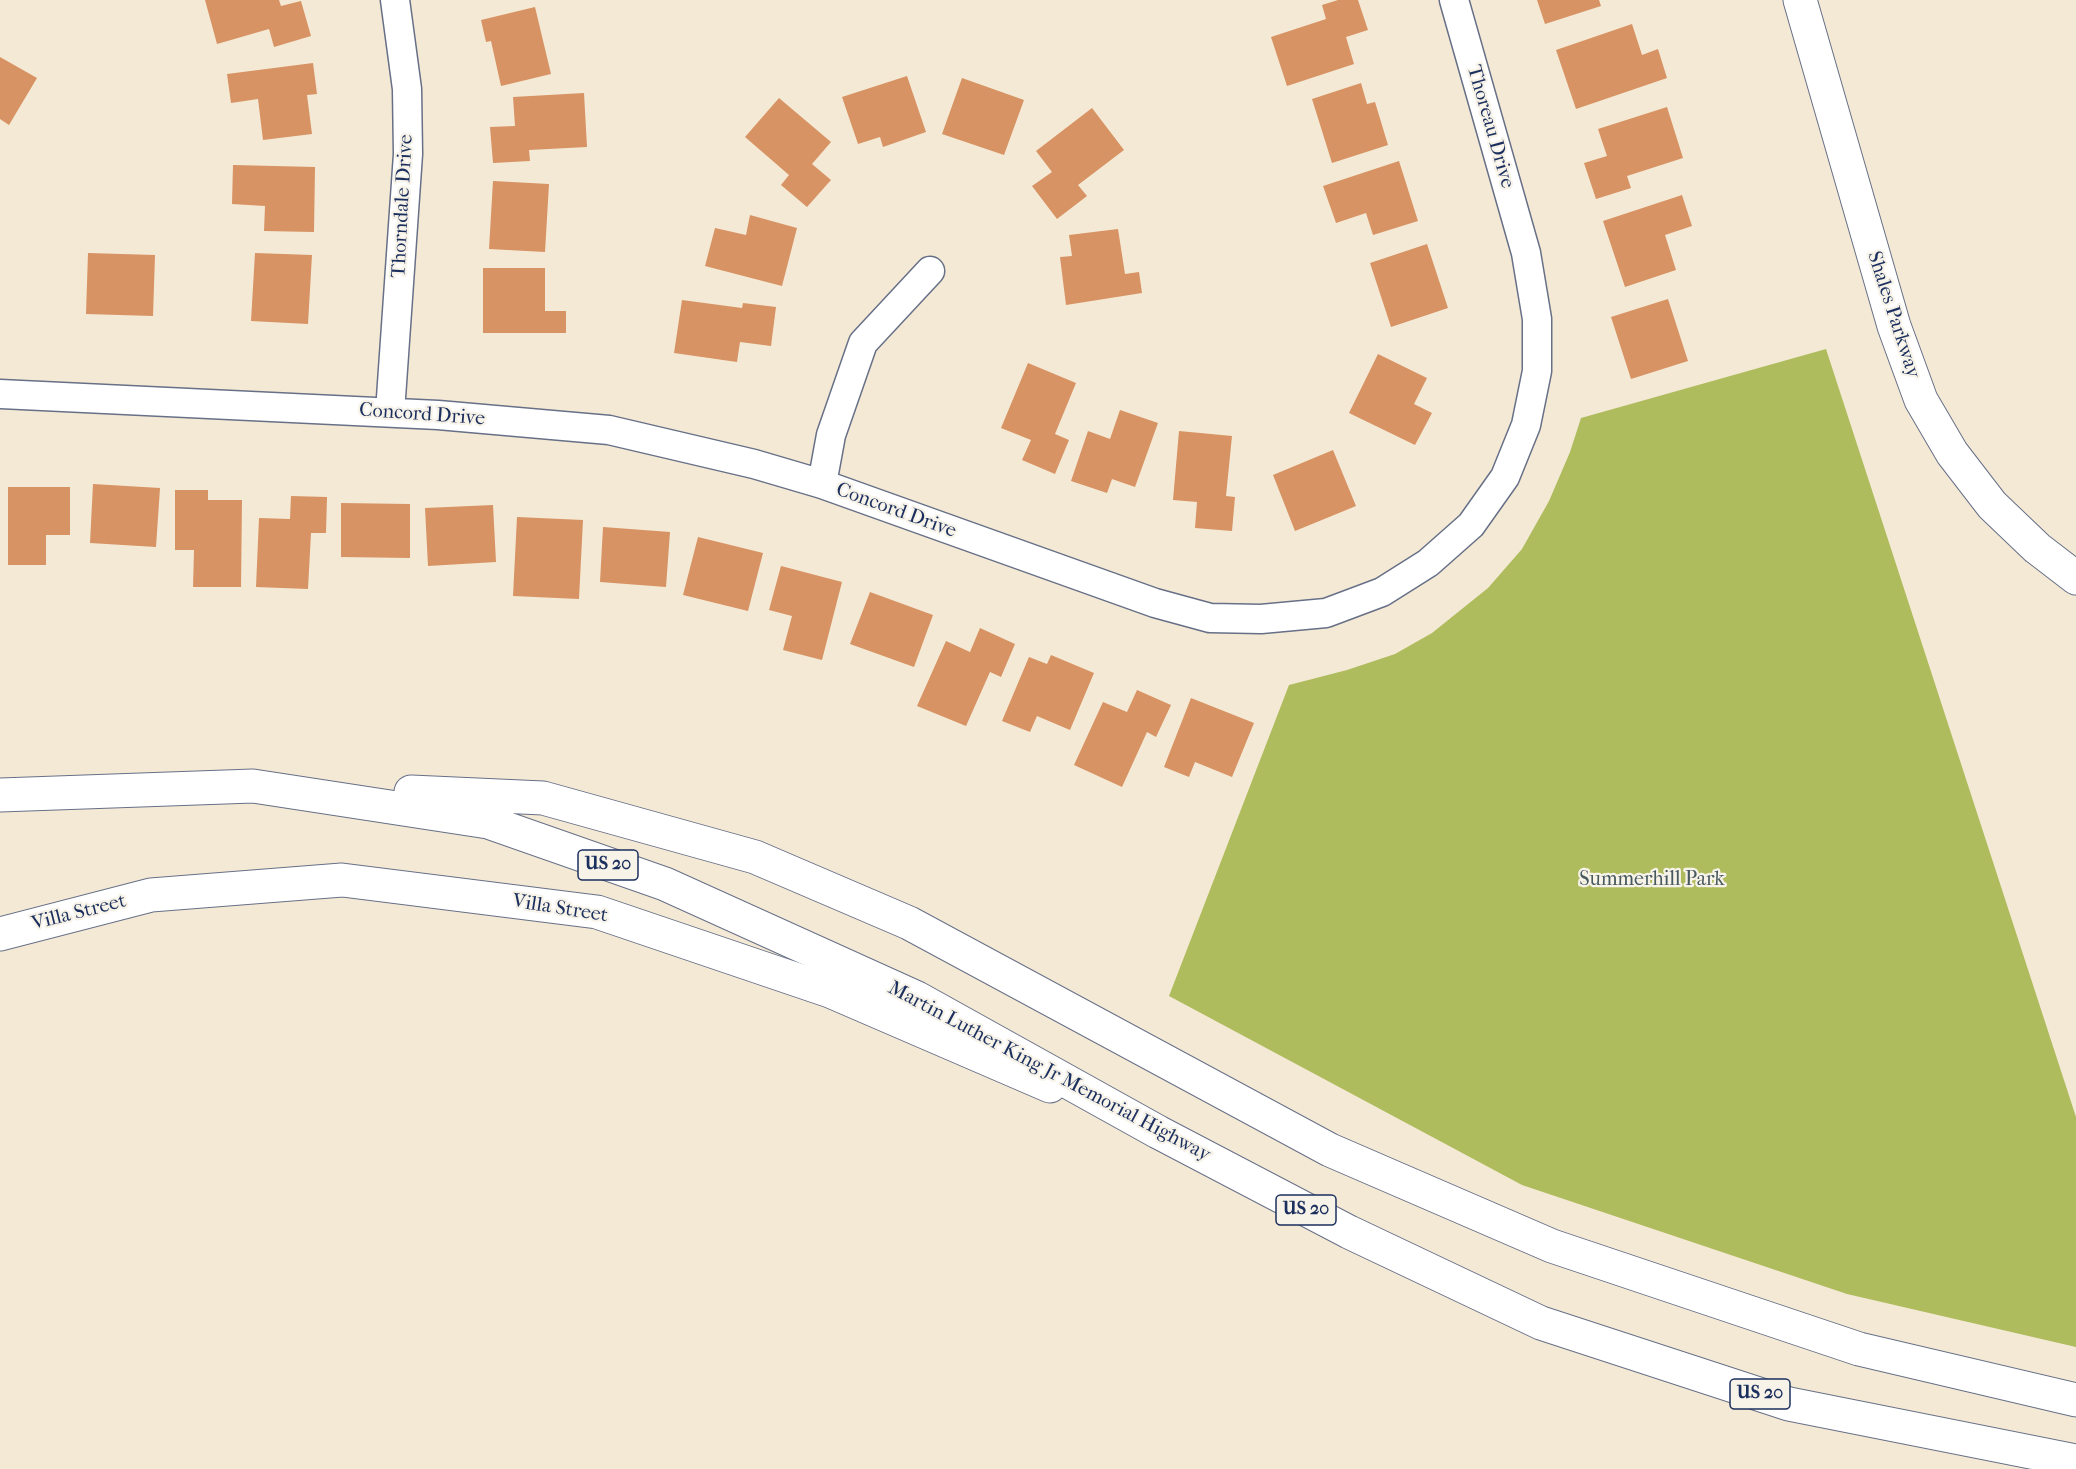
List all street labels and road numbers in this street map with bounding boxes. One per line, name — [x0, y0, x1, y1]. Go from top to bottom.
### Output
street label: Thoreau Drive — [1461, 63, 1519, 191]
street label: Thorndale Drive — [387, 134, 419, 278]
street label: Shales Parkway — [1861, 249, 1925, 381]
street label: Concord Drive — [358, 399, 486, 431]
street label: Concord Drive — [833, 478, 959, 544]
road number: US 20 — [578, 850, 638, 880]
street label: Villa Street — [29, 890, 129, 936]
street label: Villa Street — [511, 890, 609, 928]
street label: Martin Luther King Jr Memorial Highway — [884, 977, 1214, 1167]
road number: US 20 — [1276, 1195, 1336, 1225]
road number: US 20 — [1730, 1379, 1790, 1409]

